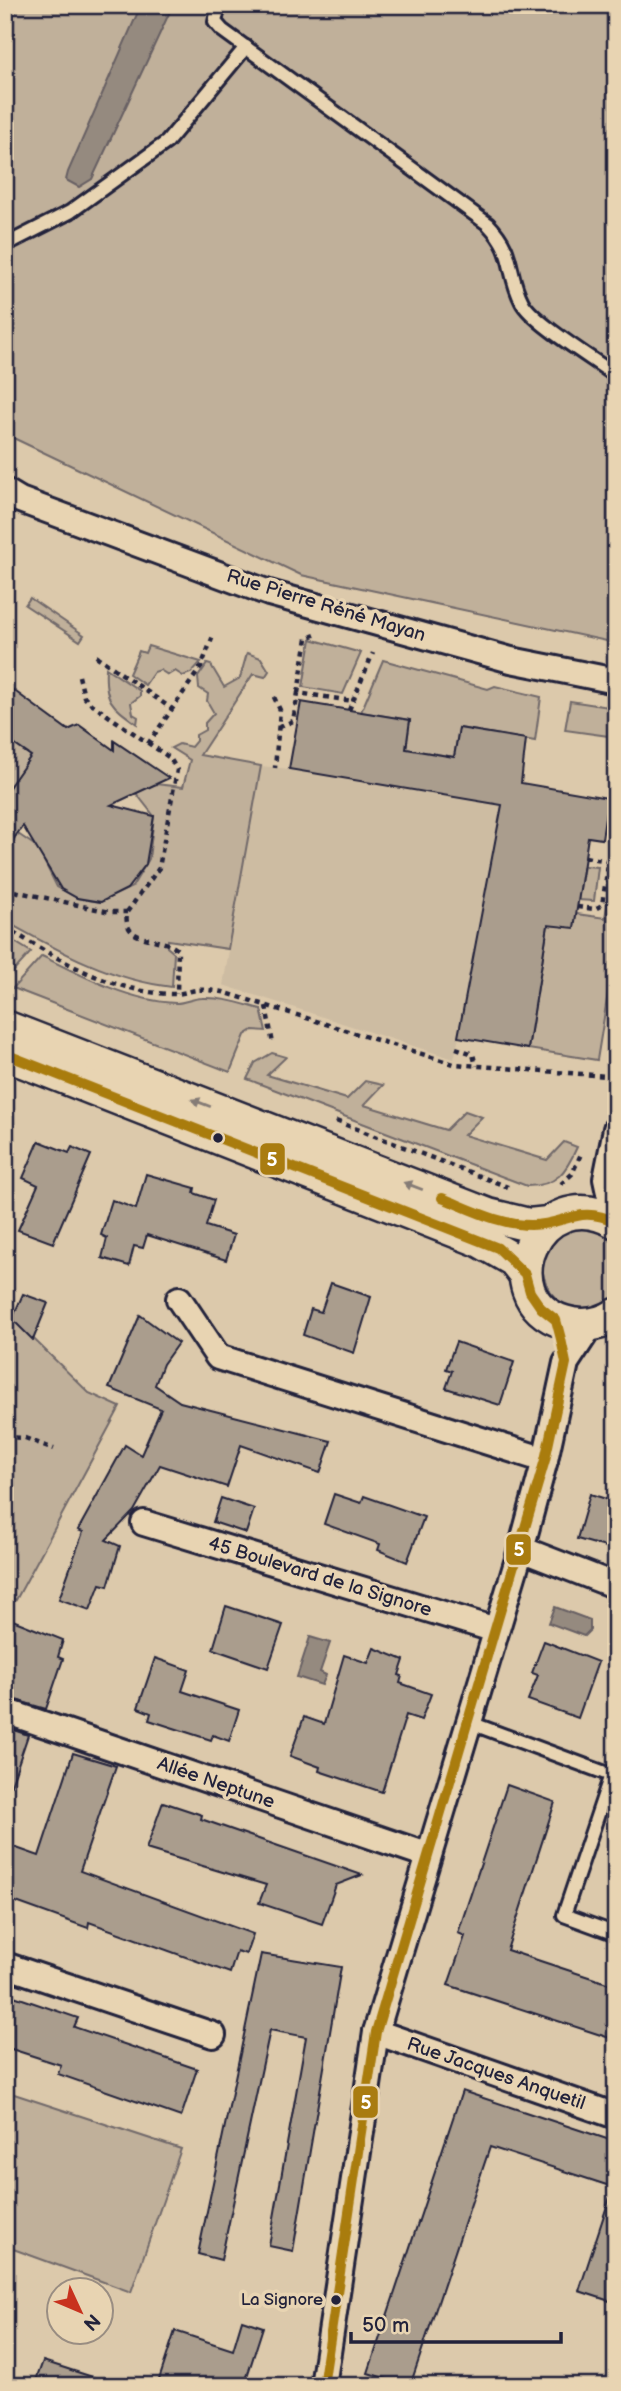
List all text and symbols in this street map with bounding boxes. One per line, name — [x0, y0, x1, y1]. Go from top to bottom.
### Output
street label: Rue Pierre Réné Mayan — [224, 565, 428, 647]
one-way arrow — [190, 1098, 211, 1109]
unlabelled marker — [211, 1131, 225, 1145]
line badge: 5 — [259, 1142, 286, 1176]
text: 5 — [267, 1149, 278, 1172]
one-way arrow — [402, 1180, 423, 1191]
street label: 45 Boulevard de la Signore — [206, 1532, 434, 1622]
line badge: 5 — [505, 1533, 532, 1566]
text: 5 — [514, 1539, 525, 1562]
street label: Allée Neptune — [154, 1752, 278, 1814]
street label: Rue Jacques Anquetil — [404, 2033, 588, 2115]
line badge: 5 — [352, 2085, 379, 2119]
text: 5 — [361, 2092, 372, 2115]
north arrow — [46, 2276, 116, 2346]
place label: La Signore — [241, 2290, 323, 2310]
marker: La Signore — [329, 2293, 343, 2307]
scale bar — [351, 2300, 562, 2344]
text: N — [78, 2309, 104, 2335]
text: 50 m — [362, 2313, 409, 2338]

